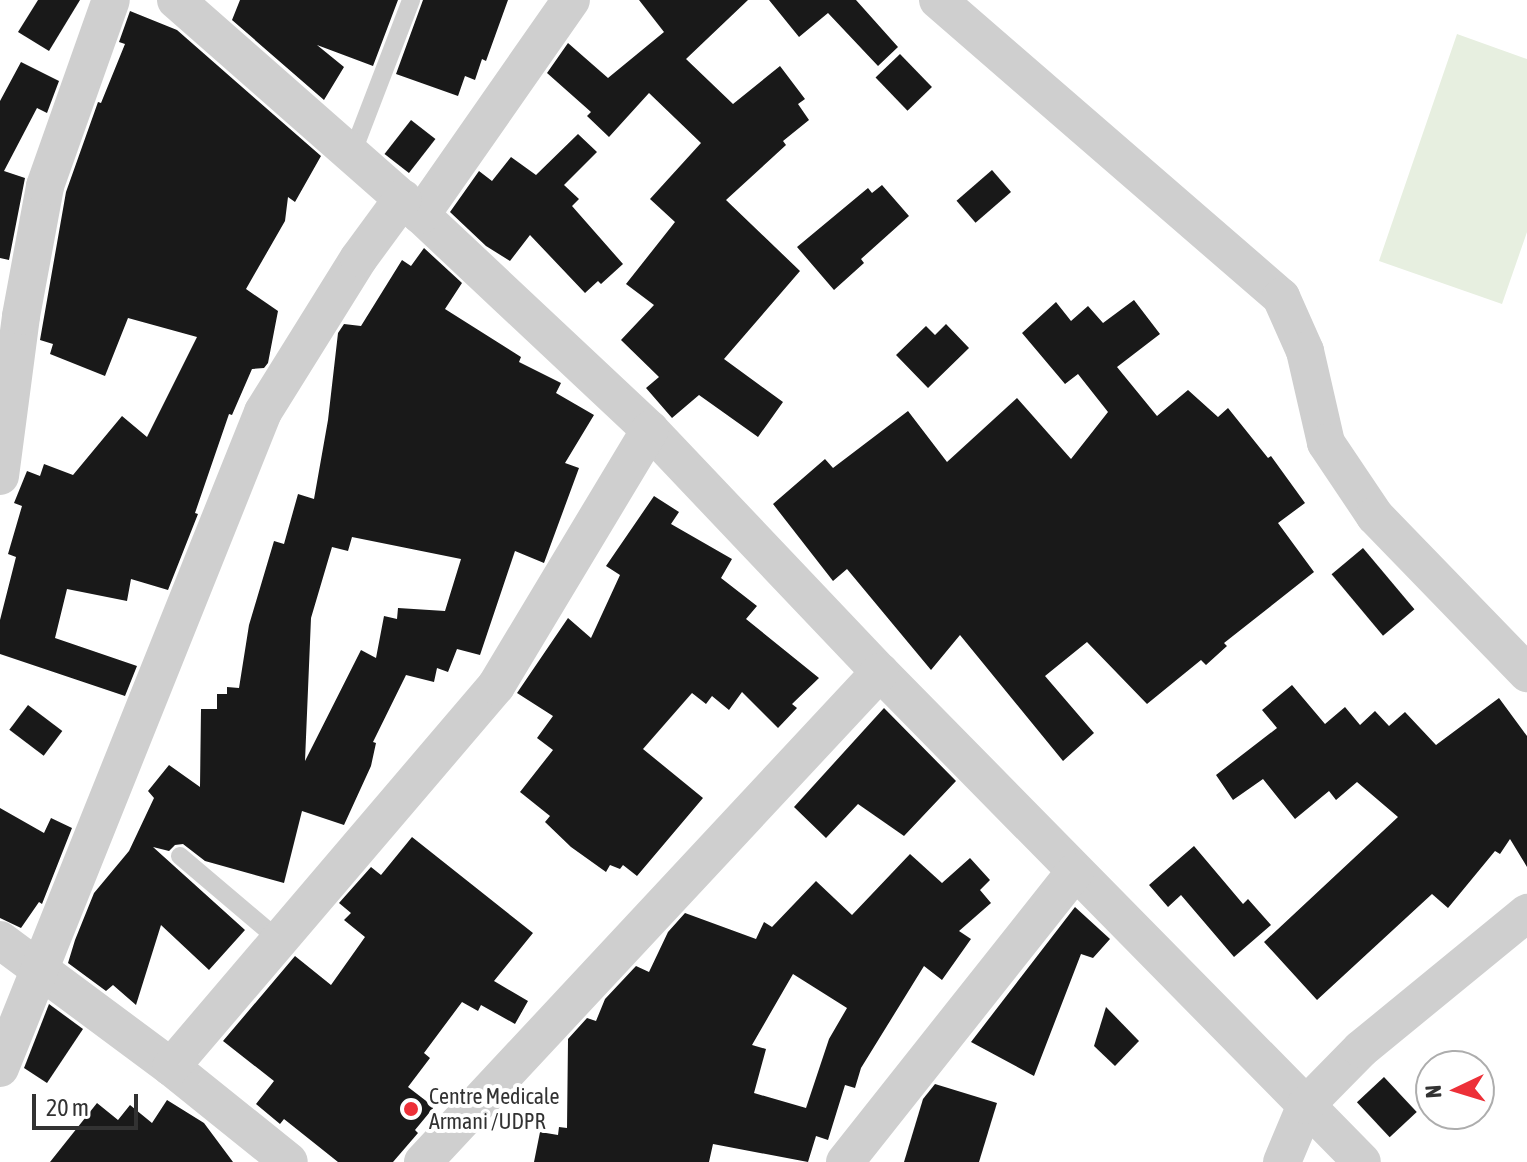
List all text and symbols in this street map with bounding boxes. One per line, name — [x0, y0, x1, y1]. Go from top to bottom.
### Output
north arrow — [1415, 1050, 1495, 1130]
scale bar — [36, 1078, 142, 1128]
place label: Centre Medicale Armani /UDPR — [429, 1083, 559, 1134]
text: N — [1420, 1084, 1446, 1099]
text: 20 m — [46, 1094, 89, 1121]
marker: Centre Medicale Armani /UDPR — [400, 1098, 422, 1120]

